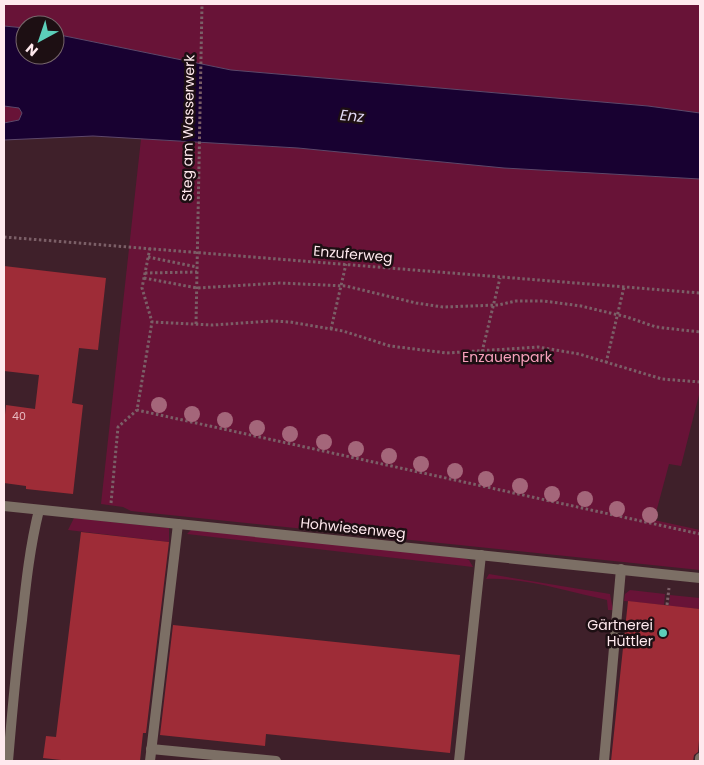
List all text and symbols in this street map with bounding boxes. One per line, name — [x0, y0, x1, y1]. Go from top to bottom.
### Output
north arrow — [15, 15, 65, 65]
text: N — [21, 39, 42, 61]
street label: Steg am Wasserwerk — [177, 54, 199, 202]
water label: Enz — [339, 104, 365, 127]
street label: Enzuferweg — [312, 241, 394, 267]
park label: Enzauenpark — [462, 347, 553, 367]
house number: 40 — [12, 408, 26, 424]
street label: Hohwiesenweg — [299, 513, 407, 543]
place label: Gärtnerei Hüttler — [587, 615, 653, 651]
marker: Gärtnerei Hüttler — [657, 627, 669, 639]

